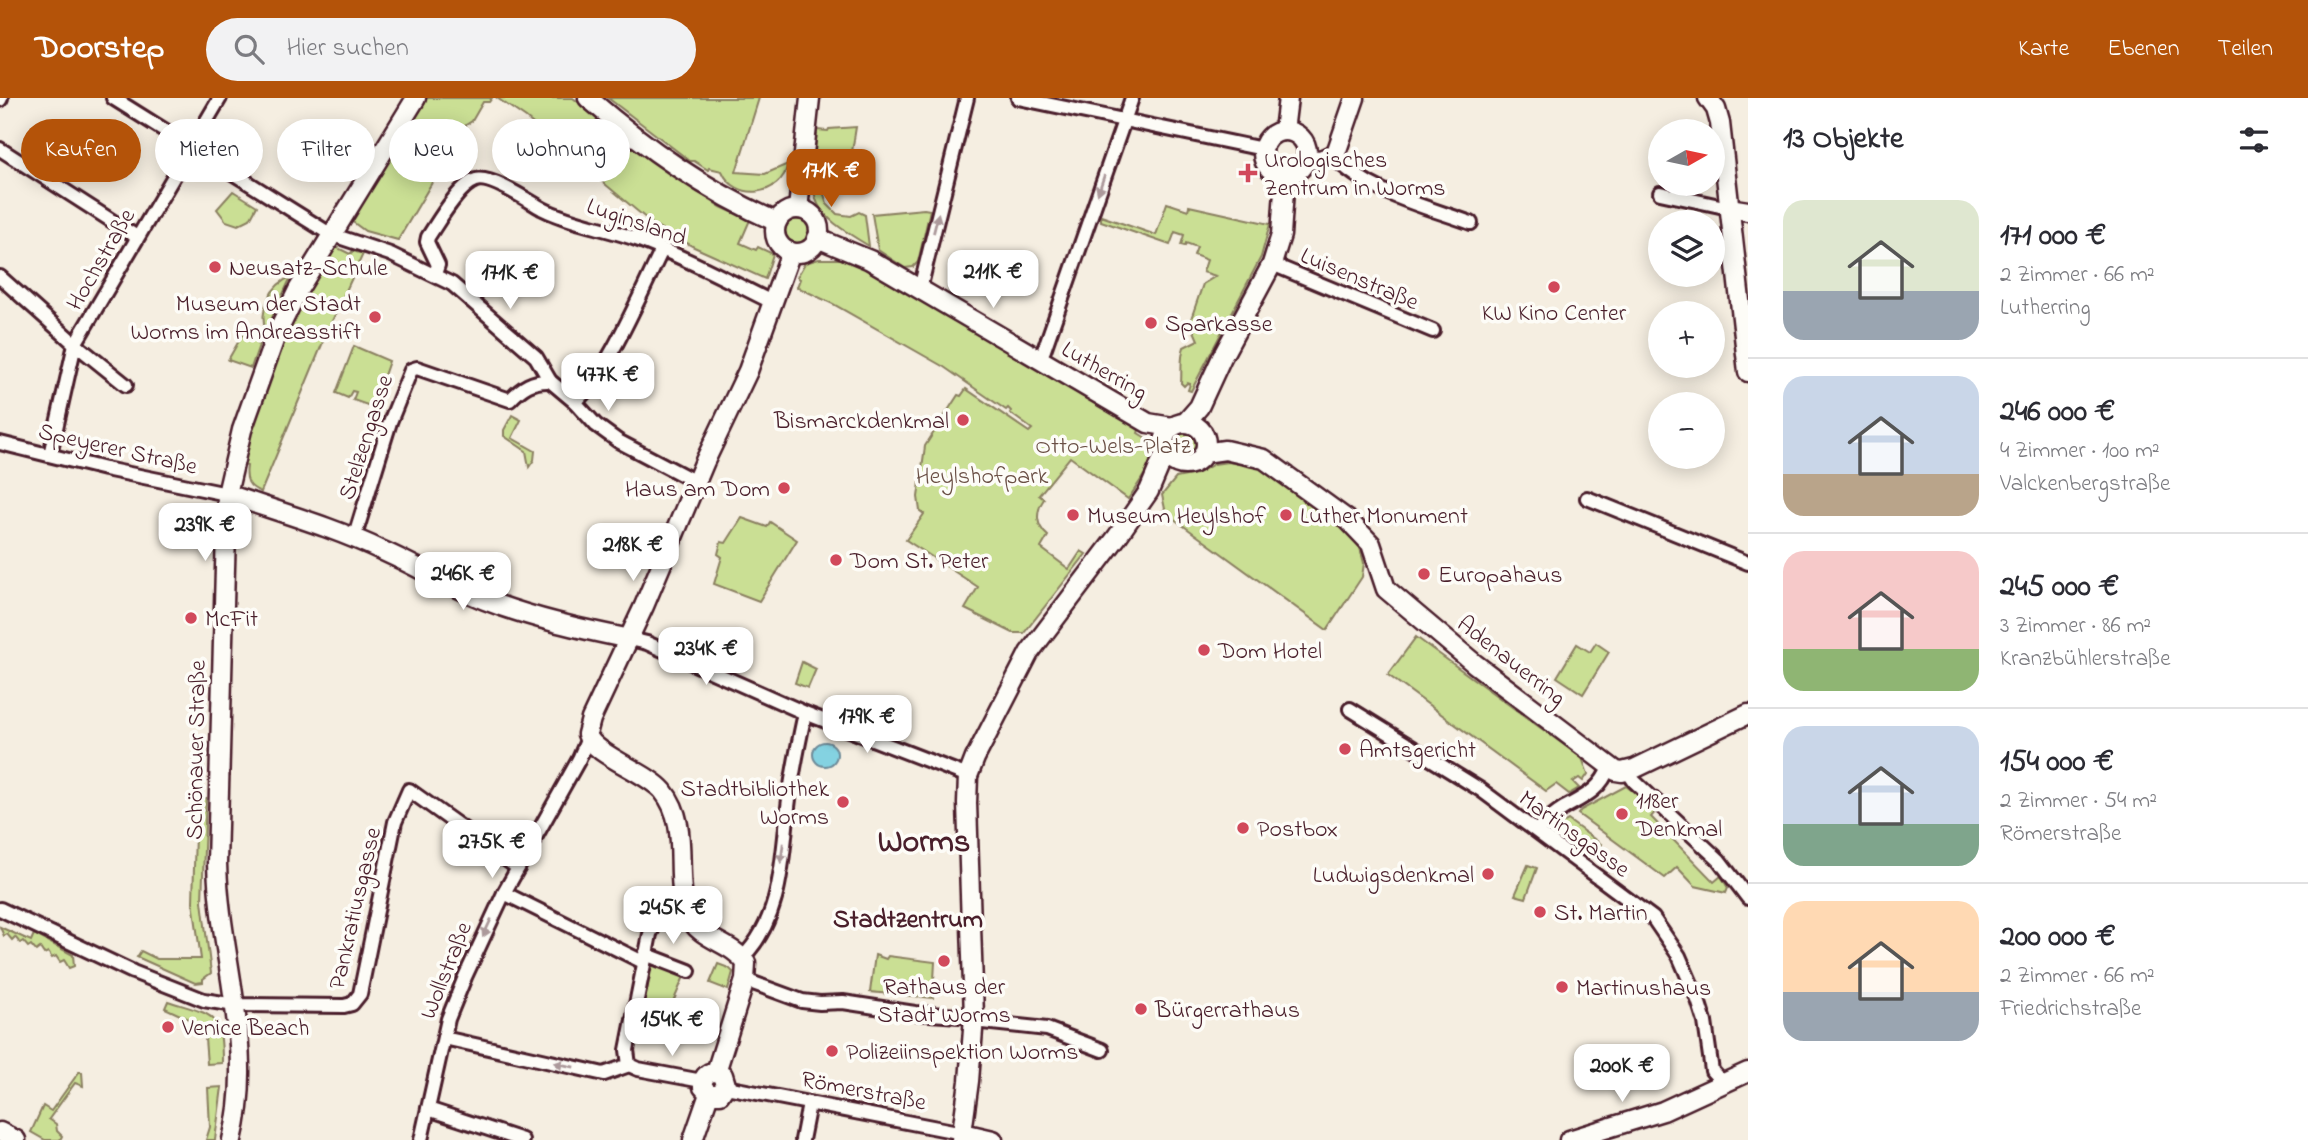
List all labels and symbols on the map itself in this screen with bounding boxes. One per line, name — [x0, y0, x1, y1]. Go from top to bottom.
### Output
north arrow — [1648, 119, 1726, 196]
place label: Urologisches Zentrum in Worms — [1264, 144, 1446, 207]
pin: 171K € — [774, 150, 888, 209]
marker: Urologisches Zentrum in Worms — [1238, 163, 1258, 183]
one-way arrow — [1095, 175, 1106, 196]
street label: Luginsland — [581, 190, 692, 257]
street label: Hochstraße — [59, 203, 146, 318]
one-way arrow — [931, 212, 942, 234]
street label: Luisenstraße — [1294, 240, 1424, 321]
pin: 211K € — [936, 250, 1050, 310]
place label: Neusatz-Schule — [229, 252, 388, 287]
pin: 171K € — [453, 252, 567, 311]
marker: Neusatz-Schule — [207, 259, 223, 275]
marker: KW Kino Center — [1546, 279, 1562, 295]
place label: Museum der Stadt Worms im Andreasstift — [130, 288, 361, 351]
place label: KW Kino Center — [1482, 297, 1627, 332]
place label: Sparkasse — [1165, 308, 1273, 343]
marker: Museum der Stadt Worms im Andreasstift — [367, 309, 383, 325]
marker: Sparkasse — [1143, 315, 1159, 331]
street label: Lutherring — [1054, 333, 1153, 411]
pin: 477K € — [551, 354, 665, 413]
street label: Stelzengasse — [331, 370, 404, 505]
place label: Bismarckdenkmal — [773, 405, 949, 440]
marker: Bismarckdenkmal — [955, 412, 971, 428]
street label: Speyerer Straße — [34, 415, 201, 487]
park label: Otto-Wels-Platz — [1035, 430, 1192, 465]
park label: Heylshofpark — [916, 460, 1049, 496]
place label: Haus am Dom — [625, 473, 770, 508]
marker: Haus am Dom — [776, 480, 792, 496]
place label: Museum Heylshof — [1087, 500, 1267, 536]
place label: Luther Monument — [1300, 500, 1468, 535]
pin: 239K € — [148, 504, 262, 563]
marker: Museum Heylshof — [1065, 507, 1081, 523]
marker: Luther Monument — [1278, 507, 1294, 523]
pin: 218K € — [576, 524, 690, 583]
place label: Dom St. Peter — [849, 545, 989, 580]
pin: 246K € — [406, 552, 520, 612]
marker: Dom St. Peter — [828, 552, 844, 568]
place label: Europahaus — [1438, 559, 1562, 594]
marker: Europahaus — [1416, 566, 1432, 582]
place label: McFit — [205, 603, 258, 638]
street label: Adenauerring — [1448, 608, 1572, 716]
marker: McFit — [183, 610, 199, 626]
pin: 234K € — [649, 628, 763, 687]
place label: Dom Hotel — [1217, 635, 1322, 670]
marker: Dom Hotel — [1196, 642, 1212, 658]
street label: Schönauer Straße — [178, 660, 217, 840]
pin: 179K € — [810, 696, 924, 755]
place label: Amtsgericht — [1359, 734, 1476, 769]
marker: Amtsgericht — [1337, 741, 1353, 757]
place label: Stadtbibliothek Worms — [681, 773, 829, 836]
street label: Martinsgasse — [1511, 783, 1637, 888]
place label: 118er Denkmal — [1635, 785, 1722, 848]
marker: Stadtbibliothek Worms — [835, 794, 851, 810]
marker: 118er Denkmal — [1614, 806, 1630, 822]
place label: Postbox — [1257, 813, 1338, 848]
pin: 275K € — [435, 820, 549, 880]
district label: Worms — [878, 820, 970, 867]
marker: Postbox — [1235, 820, 1251, 836]
street label: Pankratiusgasse — [321, 824, 392, 993]
one-way arrow — [777, 842, 788, 864]
place label: Ludwigsdenkmal — [1313, 859, 1474, 894]
marker: Ludwigsdenkmal — [1480, 866, 1496, 882]
pin: 245K € — [616, 886, 730, 946]
place label: St. Martin — [1554, 897, 1648, 932]
district label: Stadtzentrum — [833, 902, 983, 940]
marker: St. Martin — [1532, 904, 1548, 920]
street label: Wollstraße — [412, 917, 483, 1025]
one-way arrow — [482, 918, 493, 938]
marker: Rathaus der Stadt Worms — [936, 953, 952, 969]
place label: Rathaus der Stadt Worms — [877, 971, 1011, 1034]
place label: Martinushaus — [1576, 972, 1711, 1007]
marker: Martinushaus — [1554, 979, 1570, 995]
place label: Bürgerrathaus — [1154, 994, 1300, 1029]
pin: 154K € — [615, 998, 729, 1058]
marker: Bürgerrathaus — [1133, 1001, 1149, 1017]
place label: Venice Beach — [181, 1012, 310, 1047]
marker: Venice Beach — [160, 1019, 176, 1035]
place label: Polizeiinspektion Worms — [846, 1036, 1078, 1071]
marker: Polizeiinspektion Worms — [824, 1043, 840, 1059]
pin: 200K € — [1565, 1044, 1679, 1104]
one-way arrow — [553, 1059, 575, 1070]
street label: Römerstraße — [798, 1063, 929, 1122]

